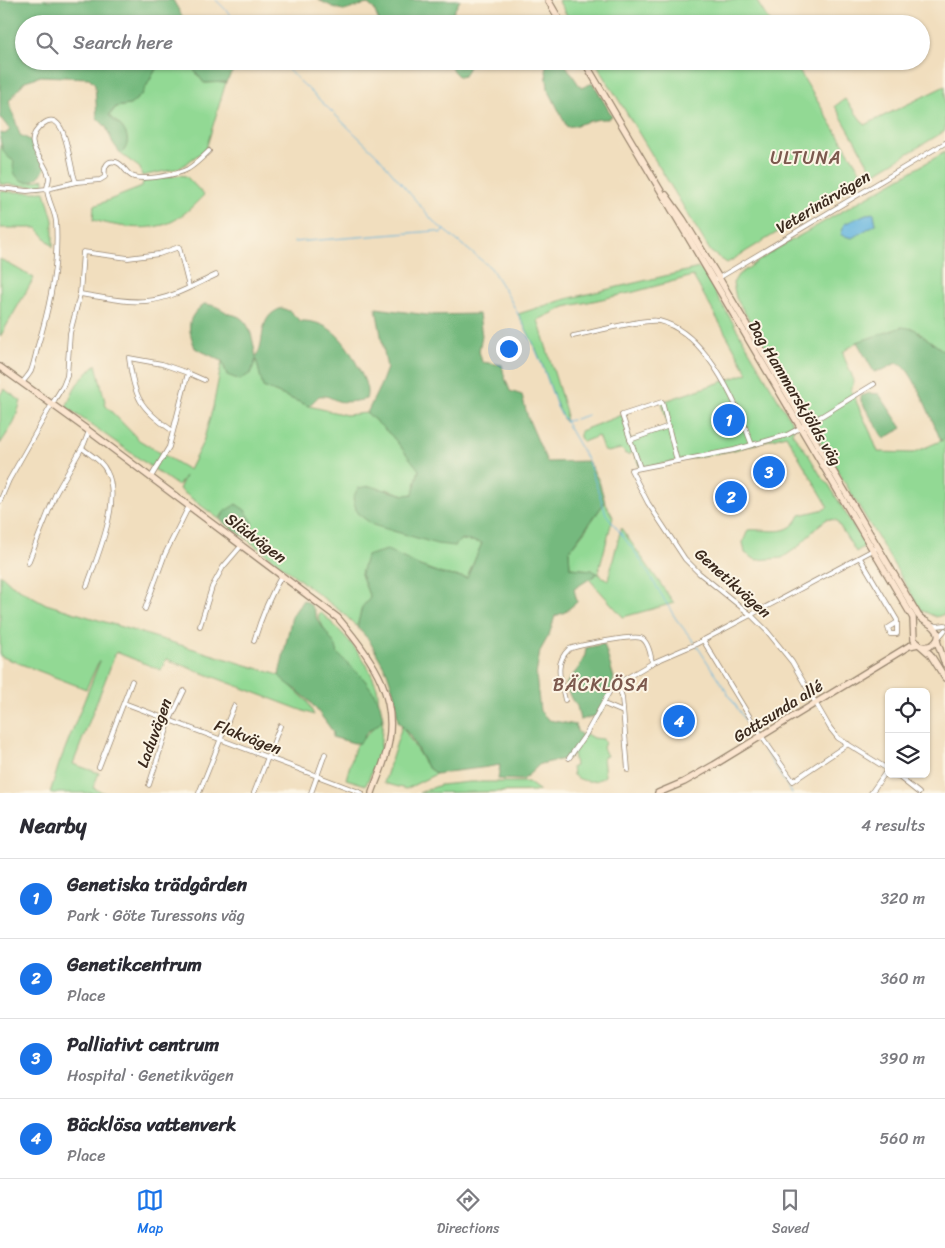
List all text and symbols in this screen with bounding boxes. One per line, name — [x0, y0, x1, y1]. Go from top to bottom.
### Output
search box — [15, 15, 930, 70]
text: Search here — [73, 26, 173, 59]
icon: search — [33, 29, 61, 57]
district label: ULTUNA — [770, 142, 842, 174]
street label: Veterinärvägen — [770, 162, 876, 242]
street label: Dag Hammarskjölds väg — [740, 315, 850, 471]
your location — [496, 336, 522, 362]
pin: 1 — [713, 401, 745, 439]
pin: 3 — [753, 453, 785, 491]
pin: 2 — [715, 478, 747, 516]
street label: Slädvägen — [219, 505, 294, 571]
street label: Genetikvägen — [688, 540, 778, 626]
district label: BÄCKLÖSA — [553, 669, 649, 701]
street label: Gottsunda allé — [727, 672, 829, 750]
map controls — [885, 688, 930, 778]
button: locate — [885, 688, 930, 733]
street label: Laduvägen — [128, 694, 180, 772]
pin: 4 — [663, 702, 695, 740]
street label: Flakvägen — [210, 711, 286, 763]
button: layers — [885, 733, 930, 778]
text: Nearby — [20, 807, 86, 845]
text: 4 results — [861, 811, 925, 840]
text: Genetiska trädgården — [67, 868, 247, 901]
text: 1 — [33, 884, 39, 913]
text: 320 m — [880, 884, 925, 913]
text: Park · Göte Turessons väg — [67, 901, 245, 930]
text: Genetikcentrum — [67, 948, 202, 981]
text: 2 — [31, 964, 41, 993]
text: 360 m — [881, 964, 925, 993]
text: Place — [67, 981, 106, 1010]
text: Palliativt centrum — [67, 1028, 219, 1061]
text: 3 — [32, 1044, 40, 1073]
text: 390 m — [880, 1044, 925, 1073]
text: Hospital · Genetikvägen — [67, 1061, 234, 1090]
text: Bäcklösa vattenverk — [67, 1108, 236, 1141]
text: 4 — [31, 1124, 41, 1153]
text: 560 m — [880, 1124, 925, 1153]
text: Place — [67, 1141, 106, 1170]
tab: Map — [136, 1186, 164, 1241]
tab: Directions — [437, 1186, 499, 1241]
tab: Saved — [772, 1186, 809, 1241]

